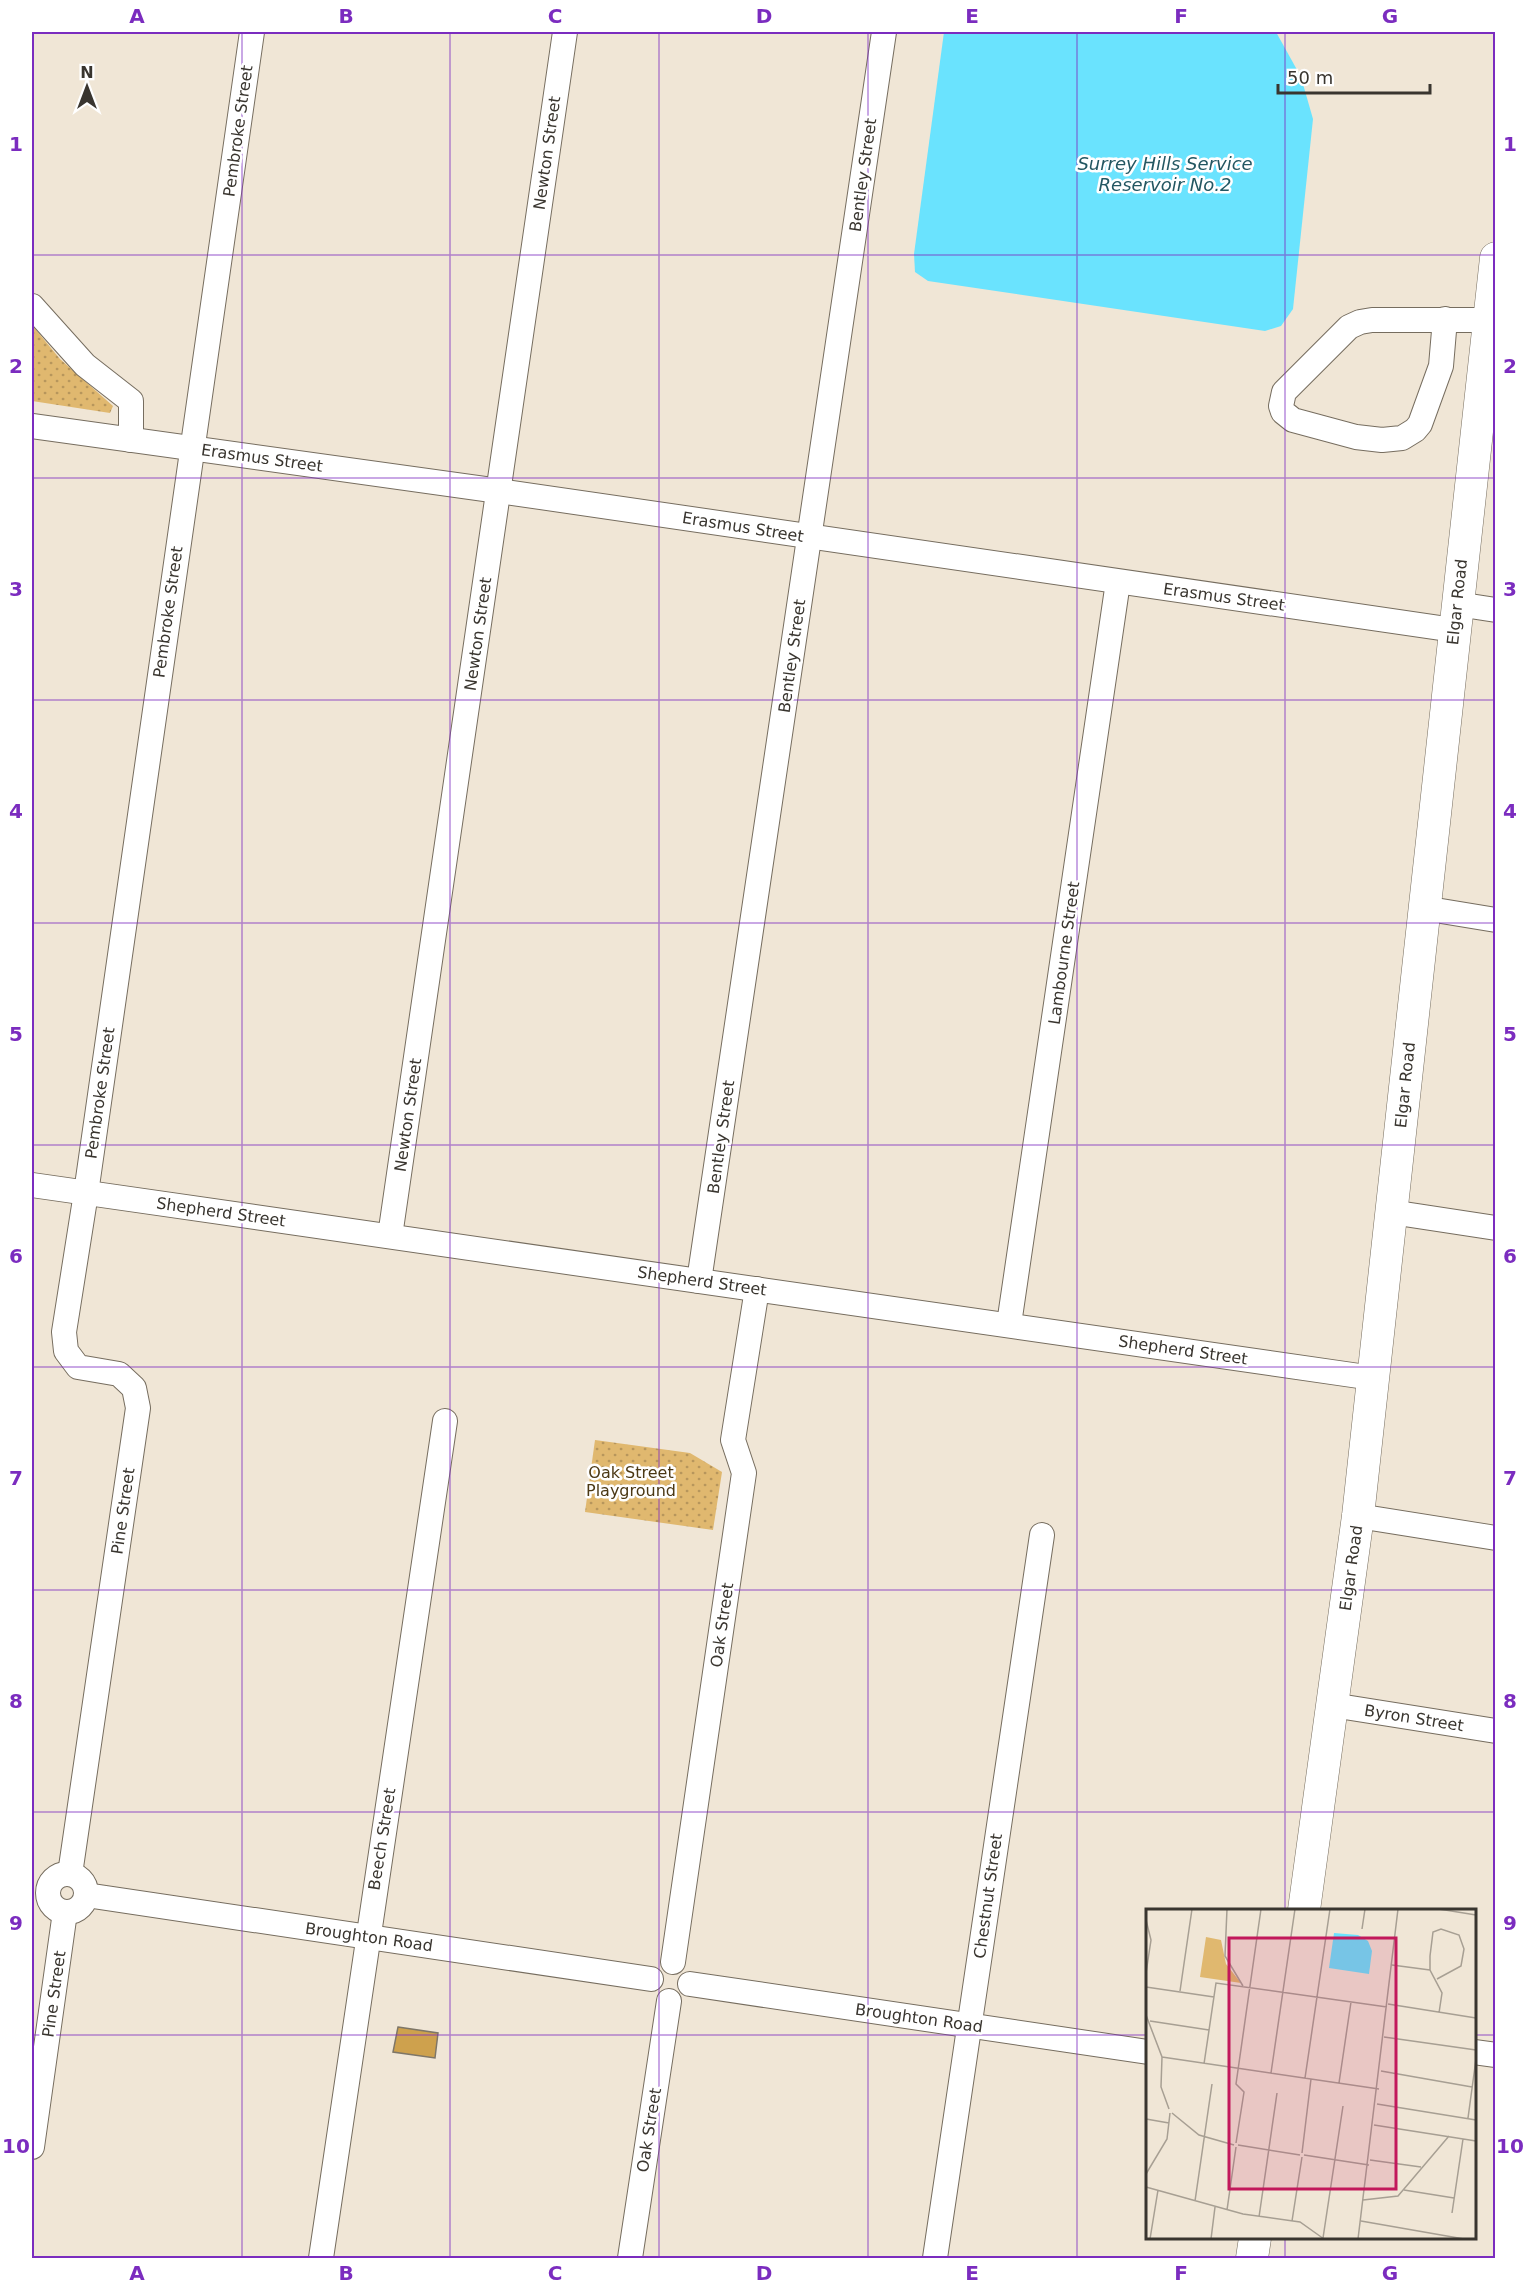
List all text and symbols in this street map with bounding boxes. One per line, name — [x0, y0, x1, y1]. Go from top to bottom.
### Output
text: A — [129, 4, 145, 28]
text: B — [338, 4, 354, 28]
text: C — [548, 4, 562, 28]
text: D — [756, 4, 772, 28]
text: E — [965, 4, 979, 28]
text: F — [1174, 4, 1188, 28]
text: G — [1382, 4, 1398, 28]
north arrow — [57, 57, 117, 117]
scale bar — [1278, 57, 1430, 95]
text: N — [80, 63, 94, 82]
street label: Pembroke Street — [219, 64, 257, 198]
text: 50 m — [1287, 67, 1333, 88]
street label: Newton Street — [530, 95, 564, 211]
street label: Bentley Street — [846, 117, 880, 233]
text: 1 — [9, 132, 23, 156]
text: 1 — [1503, 132, 1517, 156]
water label: Surrey Hills Service Reservoir No.2 — [1077, 153, 1253, 195]
text: 2 — [9, 354, 23, 378]
text: 2 — [1503, 354, 1517, 378]
street label: Erasmus Street — [200, 440, 324, 476]
street label: Erasmus Street — [681, 508, 805, 546]
street label: Pembroke Street — [149, 545, 187, 679]
street label: Elgar Road — [1443, 558, 1471, 646]
street label: Newton Street — [461, 576, 495, 692]
text: 3 — [9, 577, 23, 601]
text: 3 — [1503, 577, 1517, 601]
street label: Erasmus Street — [1162, 579, 1286, 615]
street label: Bentley Street — [775, 598, 809, 714]
text: 4 — [9, 799, 23, 823]
text: 4 — [1503, 799, 1517, 823]
street label: Lambourne Street — [1045, 880, 1083, 1026]
text: 5 — [9, 1022, 23, 1046]
text: 5 — [1503, 1022, 1517, 1046]
street label: Pembroke Street — [81, 1026, 119, 1160]
street label: Elgar Road — [1391, 1041, 1419, 1129]
street label: Newton Street — [391, 1057, 425, 1173]
street label: Bentley Street — [704, 1079, 738, 1195]
street label: Shepherd Street — [155, 1194, 287, 1230]
text: 6 — [9, 1244, 23, 1268]
text: 6 — [1503, 1244, 1517, 1268]
street label: Shepherd Street — [636, 1263, 768, 1299]
street label: Shepherd Street — [1117, 1332, 1249, 1368]
park label: Oak Street Playground — [586, 1463, 676, 1500]
text: 7 — [9, 1466, 23, 1490]
street label: Pine Street — [108, 1466, 138, 1556]
text: 7 — [1503, 1466, 1517, 1490]
street label: Elgar Road — [1336, 1524, 1366, 1612]
street label: Oak Street — [707, 1581, 737, 1669]
text: 8 — [9, 1689, 23, 1713]
text: 8 — [1503, 1689, 1517, 1713]
street label: Byron Street — [1363, 1701, 1465, 1735]
street label: Beech Street — [365, 1786, 399, 1892]
street label: Chestnut Street — [970, 1832, 1006, 1960]
inset map — [1146, 1909, 1476, 2239]
text: 9 — [9, 1911, 23, 1935]
text: 9 — [1503, 1911, 1517, 1935]
street label: Broughton Road — [304, 1919, 434, 1955]
street label: Pine Street — [39, 1949, 69, 2039]
street label: Broughton Road — [854, 2000, 984, 2036]
street label: Oak Street — [633, 2086, 665, 2174]
text: 10 — [2, 2134, 30, 2158]
text: 10 — [1496, 2134, 1524, 2158]
text: A — [129, 2261, 145, 2285]
text: B — [338, 2261, 354, 2285]
text: C — [548, 2261, 562, 2285]
text: D — [756, 2261, 772, 2285]
text: E — [965, 2261, 979, 2285]
text: F — [1174, 2261, 1188, 2285]
text: G — [1382, 2261, 1398, 2285]

